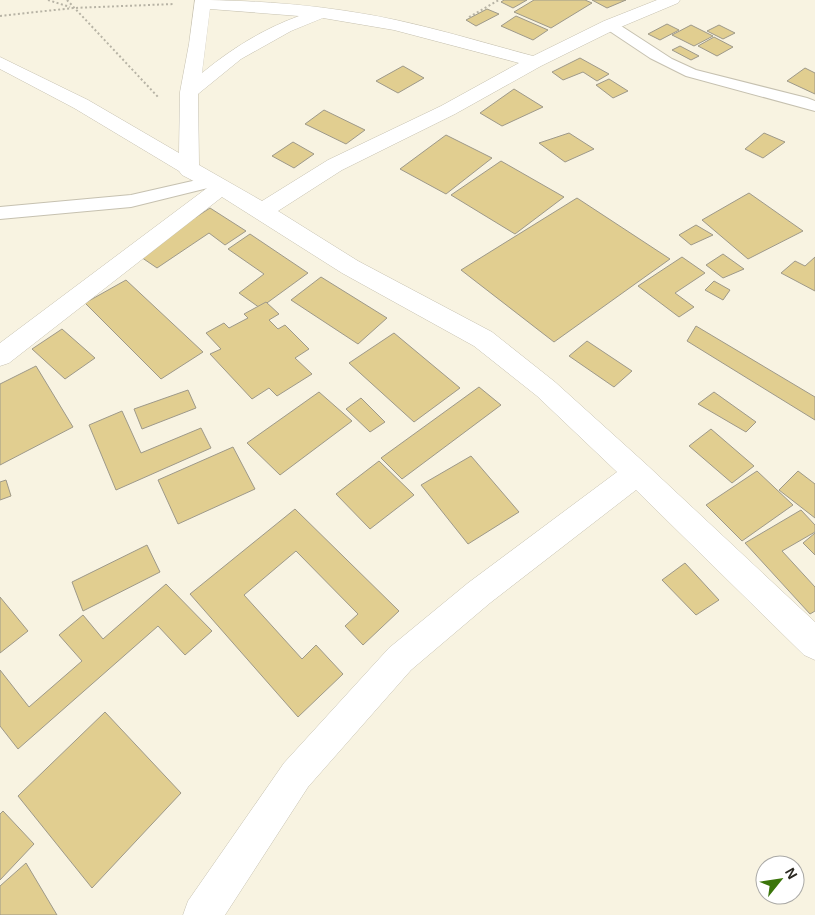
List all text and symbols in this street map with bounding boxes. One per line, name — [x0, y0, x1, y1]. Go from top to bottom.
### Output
north arrow — [755, 855, 805, 905]
text: N — [782, 865, 801, 882]

